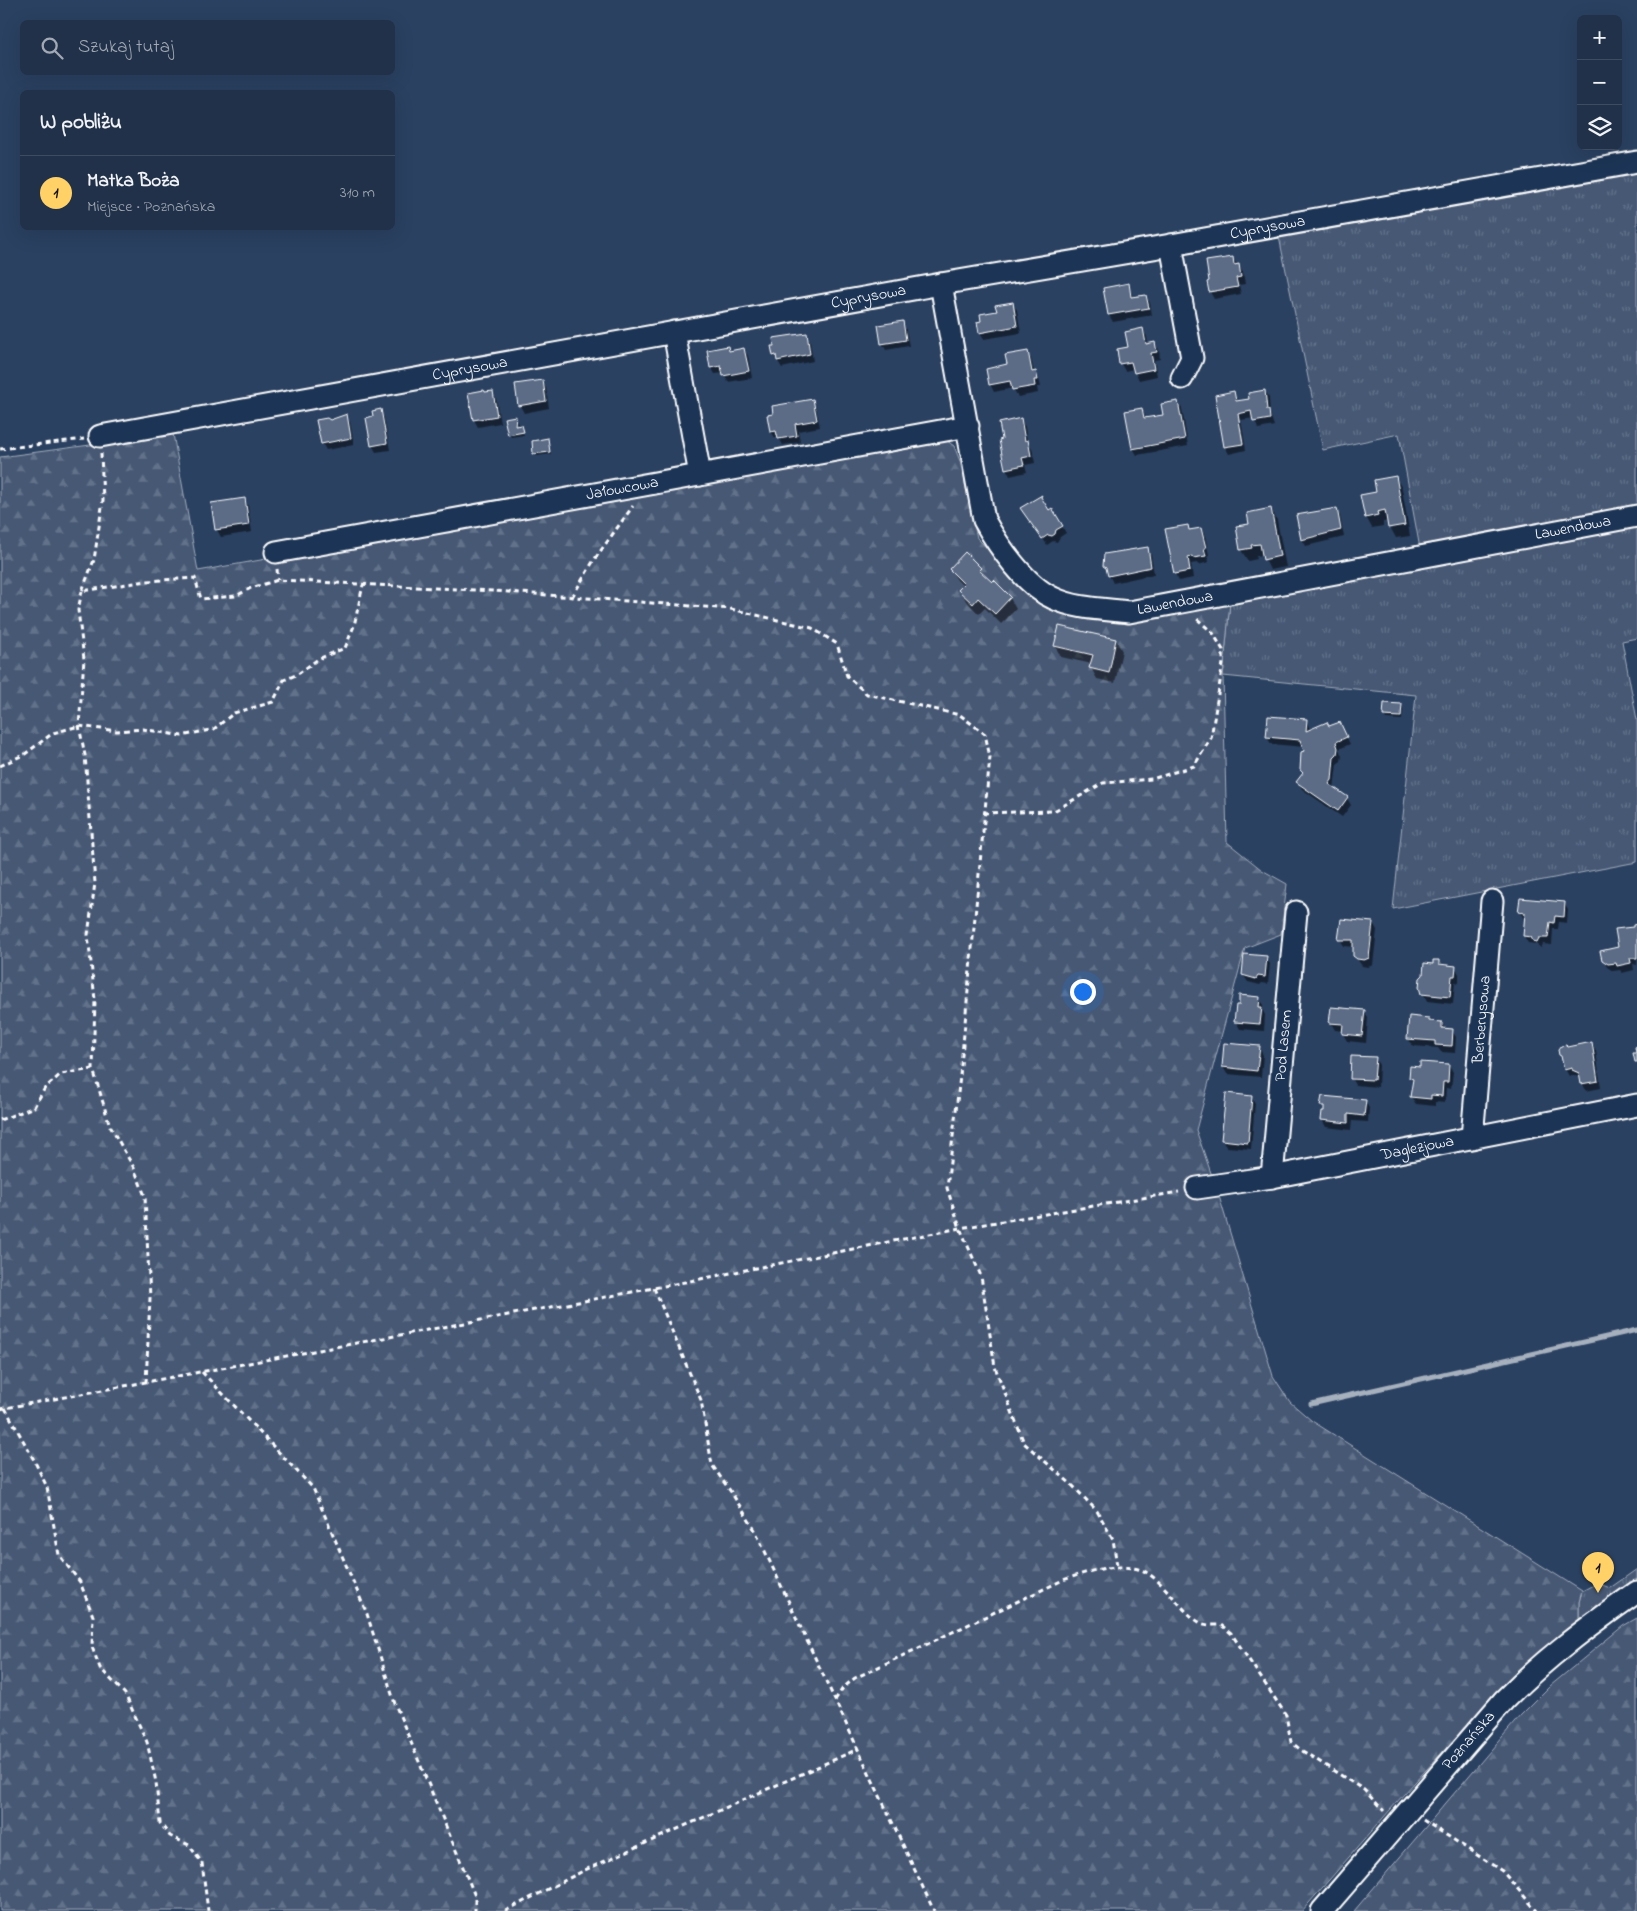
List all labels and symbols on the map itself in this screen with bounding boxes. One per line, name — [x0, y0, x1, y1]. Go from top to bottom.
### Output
street label: Cyprysowa — [1228, 209, 1307, 246]
street label: Cyprysowa — [829, 279, 908, 316]
street label: Cyprysowa — [431, 351, 509, 388]
street label: Jałowcowa — [584, 471, 661, 507]
street label: Lawendowa — [1533, 509, 1613, 547]
street label: Lawendowa — [1135, 584, 1215, 622]
street label: Berberysowa — [1466, 975, 1498, 1065]
your location — [1070, 979, 1096, 1005]
street label: Pod Lasem — [1269, 1009, 1299, 1082]
street label: Daglezjowa — [1378, 1129, 1456, 1167]
pin: 1 — [1582, 1552, 1614, 1593]
street label: Poznańska — [1436, 1706, 1501, 1776]

